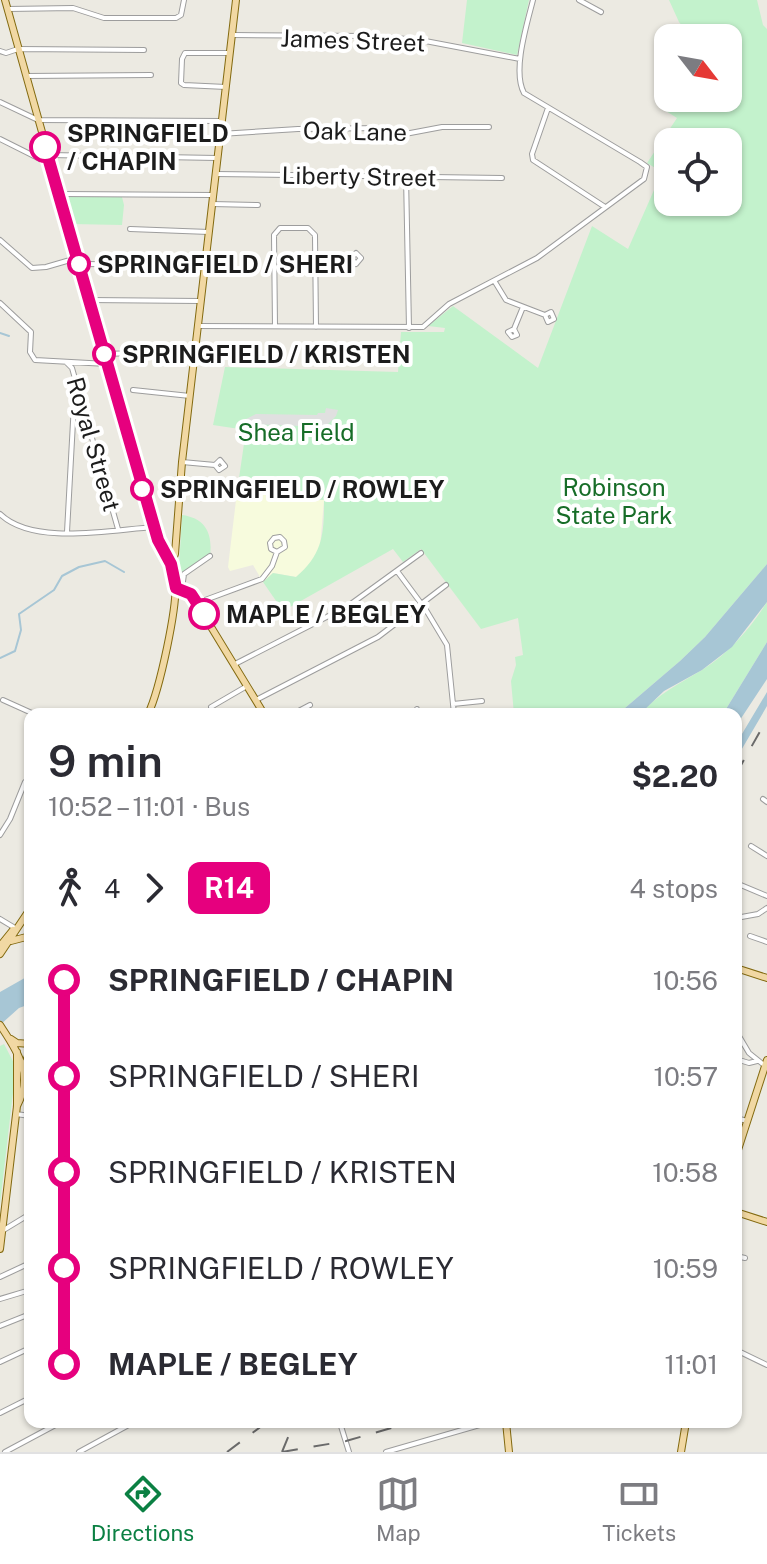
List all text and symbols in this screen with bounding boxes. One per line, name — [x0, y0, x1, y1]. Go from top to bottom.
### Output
street label: James Street — [280, 23, 426, 57]
north arrow — [654, 24, 742, 112]
map controls — [654, 24, 742, 216]
street label: Oak Lane — [303, 116, 407, 146]
place label: SPRINGFIELD / CHAPIN — [67, 119, 229, 175]
button: locate — [654, 128, 742, 216]
marker: SPRINGFIELD / CHAPIN — [30, 132, 60, 162]
street label: Liberty Street — [281, 161, 437, 191]
place label: SPRINGFIELD / SHERI — [97, 250, 353, 278]
marker: SPRINGFIELD / SHERI — [68, 253, 90, 275]
place label: SPRINGFIELD / KRISTEN — [122, 340, 411, 368]
marker: SPRINGFIELD / KRISTEN — [93, 343, 115, 365]
street label: Royal Street — [61, 374, 127, 514]
park label: Shea Field — [237, 418, 355, 446]
park label: Robinson State Park — [555, 473, 673, 529]
place label: SPRINGFIELD / ROWLEY — [160, 475, 445, 503]
marker: SPRINGFIELD / ROWLEY — [131, 478, 153, 500]
marker: MAPLE / BEGLEY — [189, 599, 219, 629]
place label: MAPLE / BEGLEY — [226, 600, 426, 628]
text: 9 min — [48, 735, 163, 787]
text: $2.20 — [631, 758, 718, 794]
text: 10:52 – 11:01 · Bus — [48, 791, 250, 822]
icon: walk — [48, 866, 92, 910]
icon: forward — [132, 866, 176, 910]
text: R14 — [204, 871, 254, 904]
text: 4 — [104, 873, 120, 904]
text: 4 stops — [629, 873, 718, 904]
text: SPRINGFIELD / CHAPIN — [108, 962, 454, 998]
text: 10:56 — [653, 965, 718, 996]
text: SPRINGFIELD / SHERI — [108, 1058, 419, 1094]
text: 10:57 — [653, 1061, 718, 1092]
text: SPRINGFIELD / KRISTEN — [108, 1154, 457, 1190]
text: 10:58 — [652, 1157, 718, 1188]
text: SPRINGFIELD / ROWLEY — [108, 1250, 454, 1286]
text: 10:59 — [653, 1253, 718, 1284]
text: MAPLE / BEGLEY — [108, 1346, 358, 1382]
text: 11:01 — [664, 1349, 718, 1380]
tab: Directions — [91, 1472, 194, 1546]
tab: Map — [376, 1472, 421, 1546]
tab: Tickets — [602, 1472, 676, 1546]

